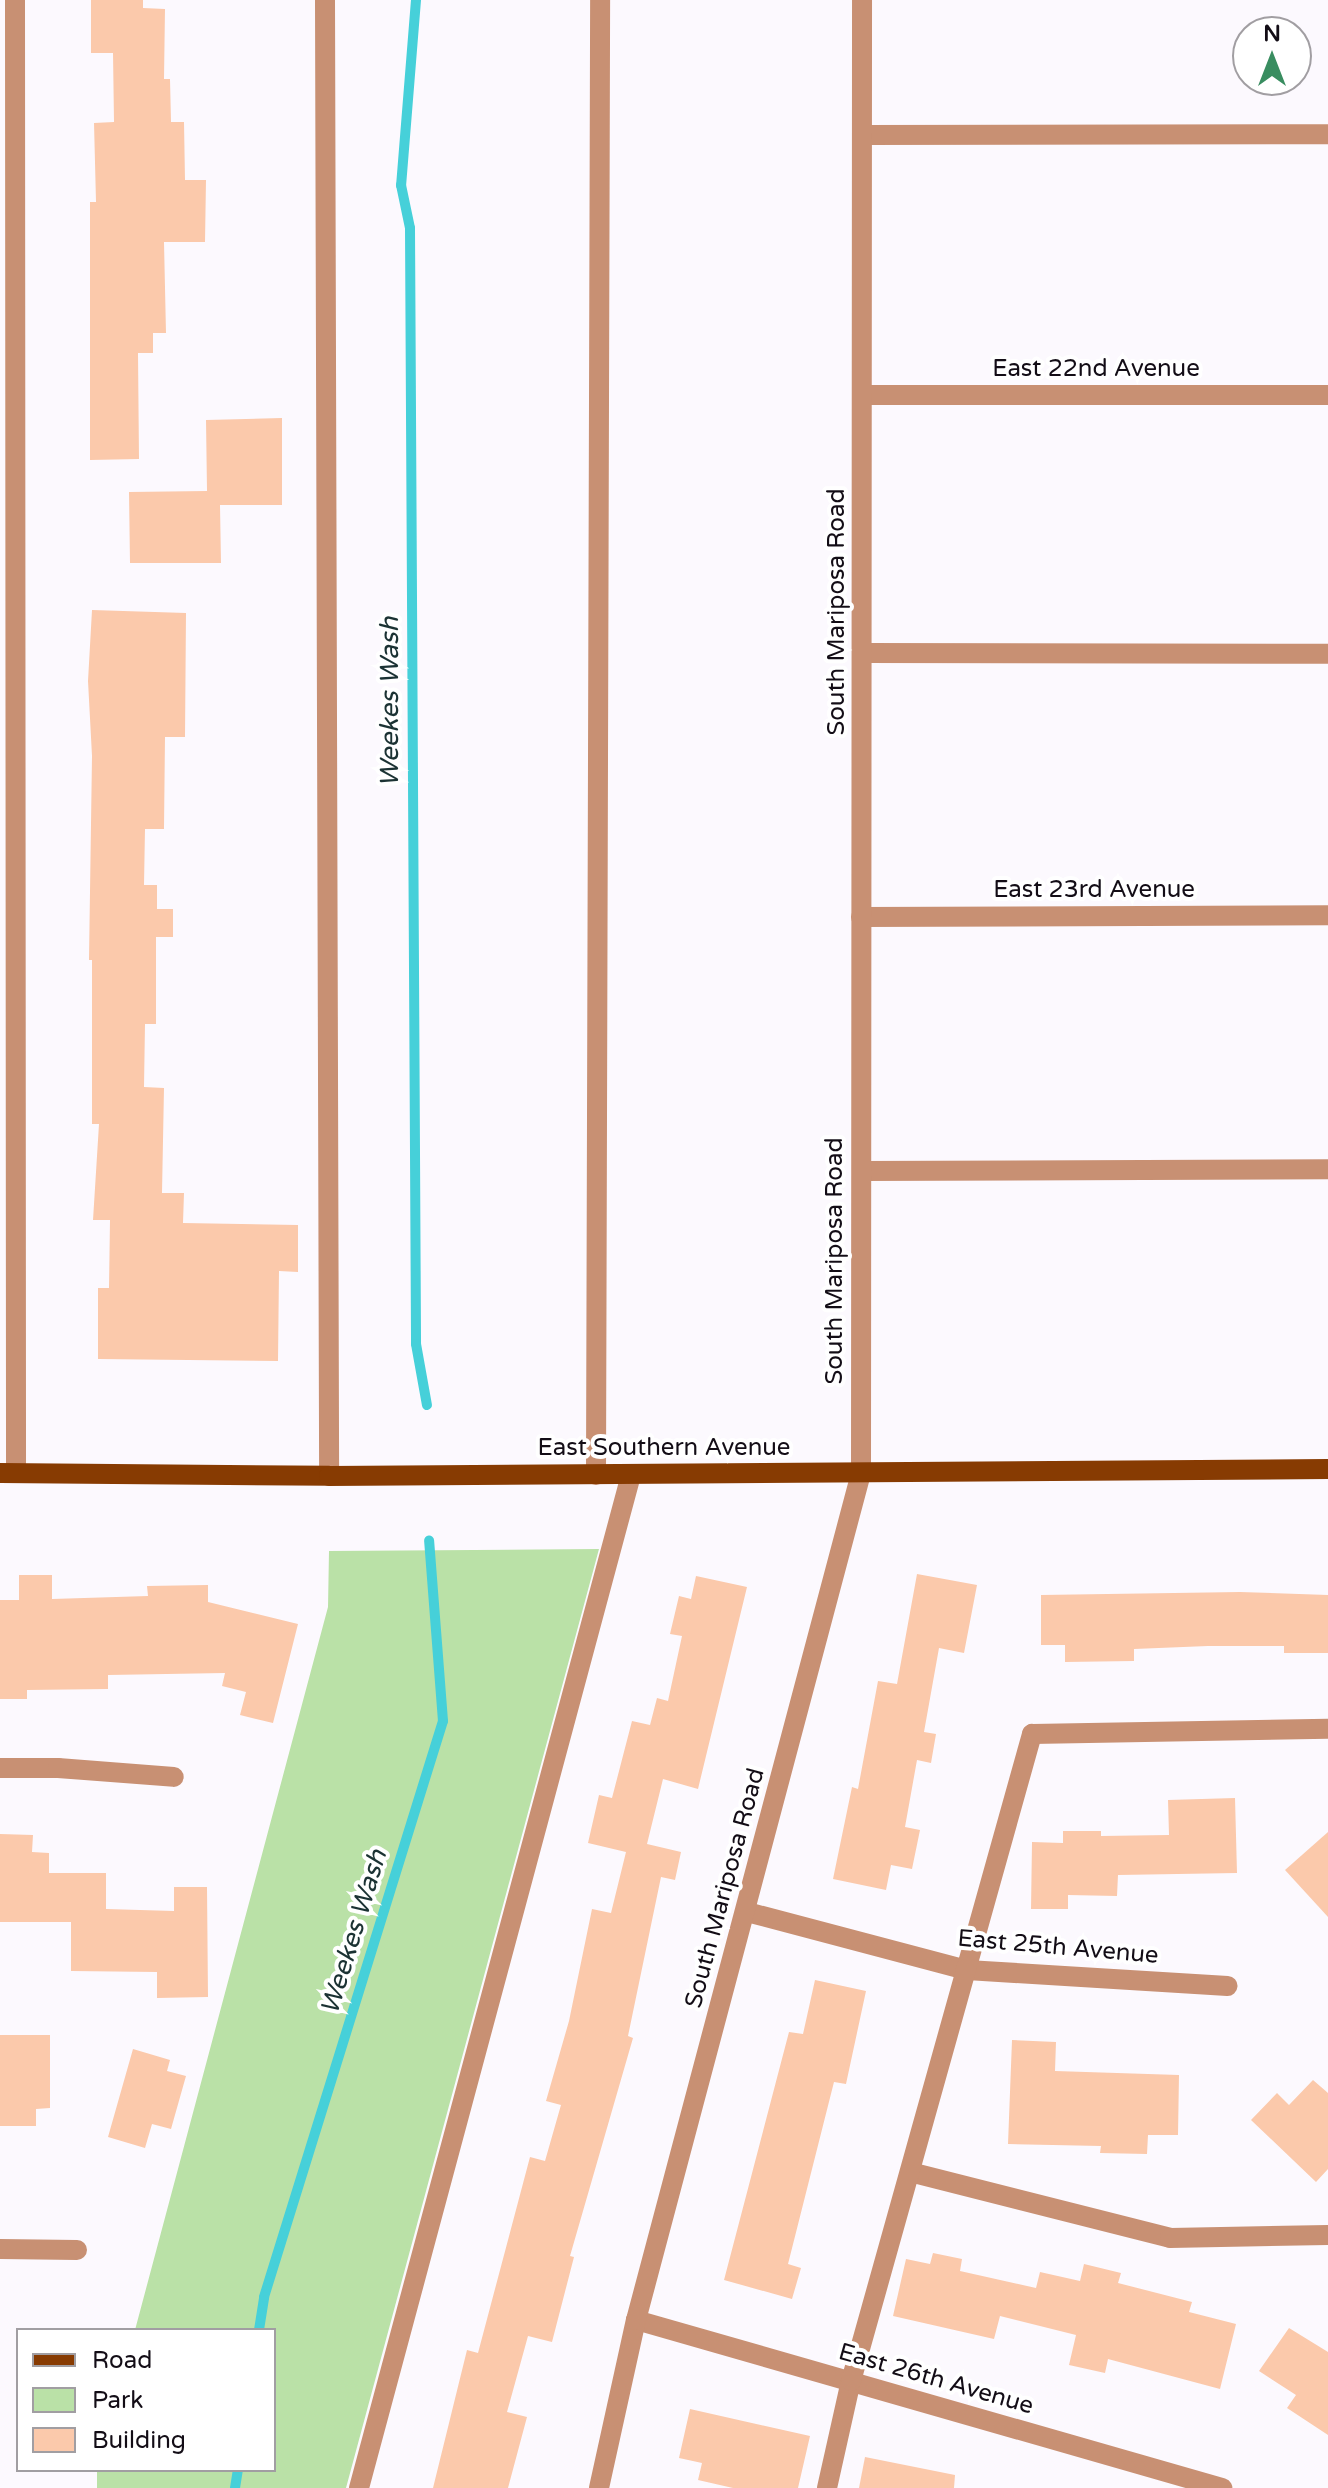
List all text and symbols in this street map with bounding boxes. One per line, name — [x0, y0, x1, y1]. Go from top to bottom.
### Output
north arrow — [1232, 16, 1312, 96]
text: N — [1263, 21, 1281, 47]
street label: East 22nd Avenue — [992, 355, 1200, 383]
street label: South Mariposa Road — [823, 488, 851, 736]
water label: Weekes Wash — [374, 617, 406, 787]
street label: East 23rd Avenue — [993, 876, 1195, 904]
street label: South Mariposa Road — [821, 1137, 849, 1385]
street label: East Southern Avenue — [538, 1434, 790, 1462]
street label: South Mariposa Road — [679, 1765, 771, 2011]
water label: Weekes Wash — [314, 1846, 394, 2018]
street label: East 25th Avenue — [956, 1924, 1160, 1970]
legend — [16, 2328, 276, 2472]
street label: East 26th Avenue — [835, 2337, 1037, 2421]
text: Road — [92, 2346, 152, 2375]
text: Park — [92, 2386, 143, 2415]
text: Building — [92, 2426, 186, 2455]

